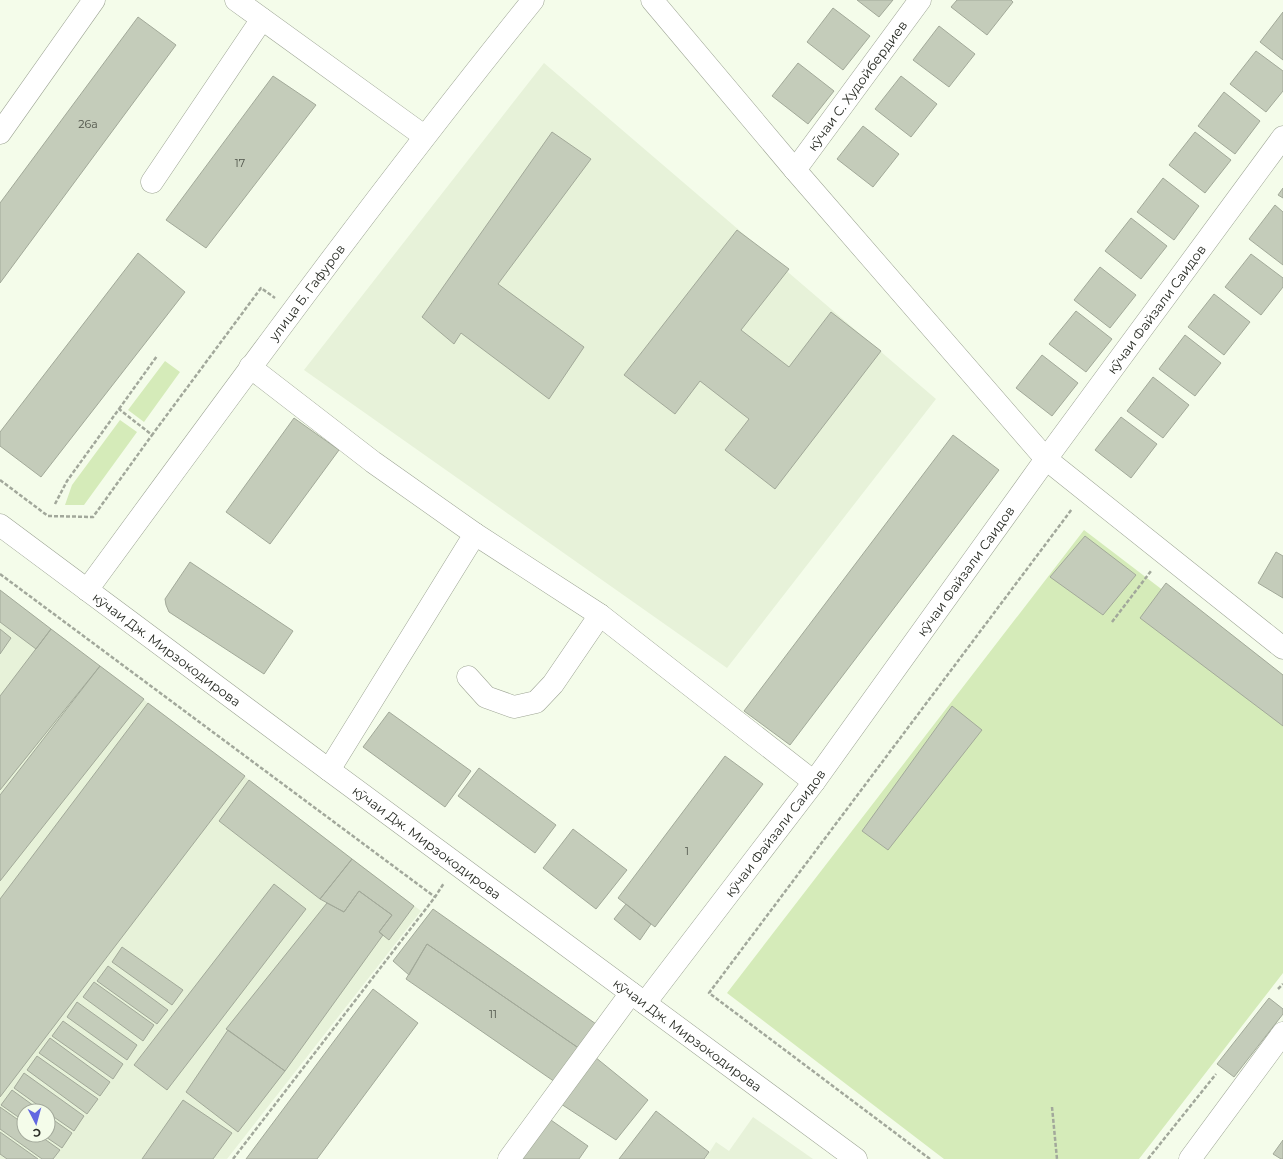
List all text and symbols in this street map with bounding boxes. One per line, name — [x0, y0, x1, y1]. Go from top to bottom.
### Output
street label: кӯчаи С. Худойбердиев — [804, 17, 910, 154]
house number: 26а — [78, 117, 98, 131]
house number: 17 — [235, 156, 245, 170]
street label: улица Б. Гафуров — [265, 241, 348, 345]
street label: кӯчаи Файзали Саидов — [1104, 241, 1209, 377]
street label: кӯчаи Файзали Саидов — [913, 503, 1018, 639]
street label: кӯчаи Дж. Мирзокодирова — [90, 589, 244, 710]
street label: кӯчаи Файзали Саидов — [721, 766, 829, 900]
street label: кӯчаи Дж. Мирзокодирова — [350, 782, 504, 902]
house number: 1 — [685, 844, 689, 858]
street label: кӯчаи Дж. Мирзокодирова — [610, 975, 765, 1095]
house number: 11 — [489, 1007, 497, 1021]
north arrow — [16, 1103, 56, 1143]
text: С — [32, 1126, 42, 1140]

